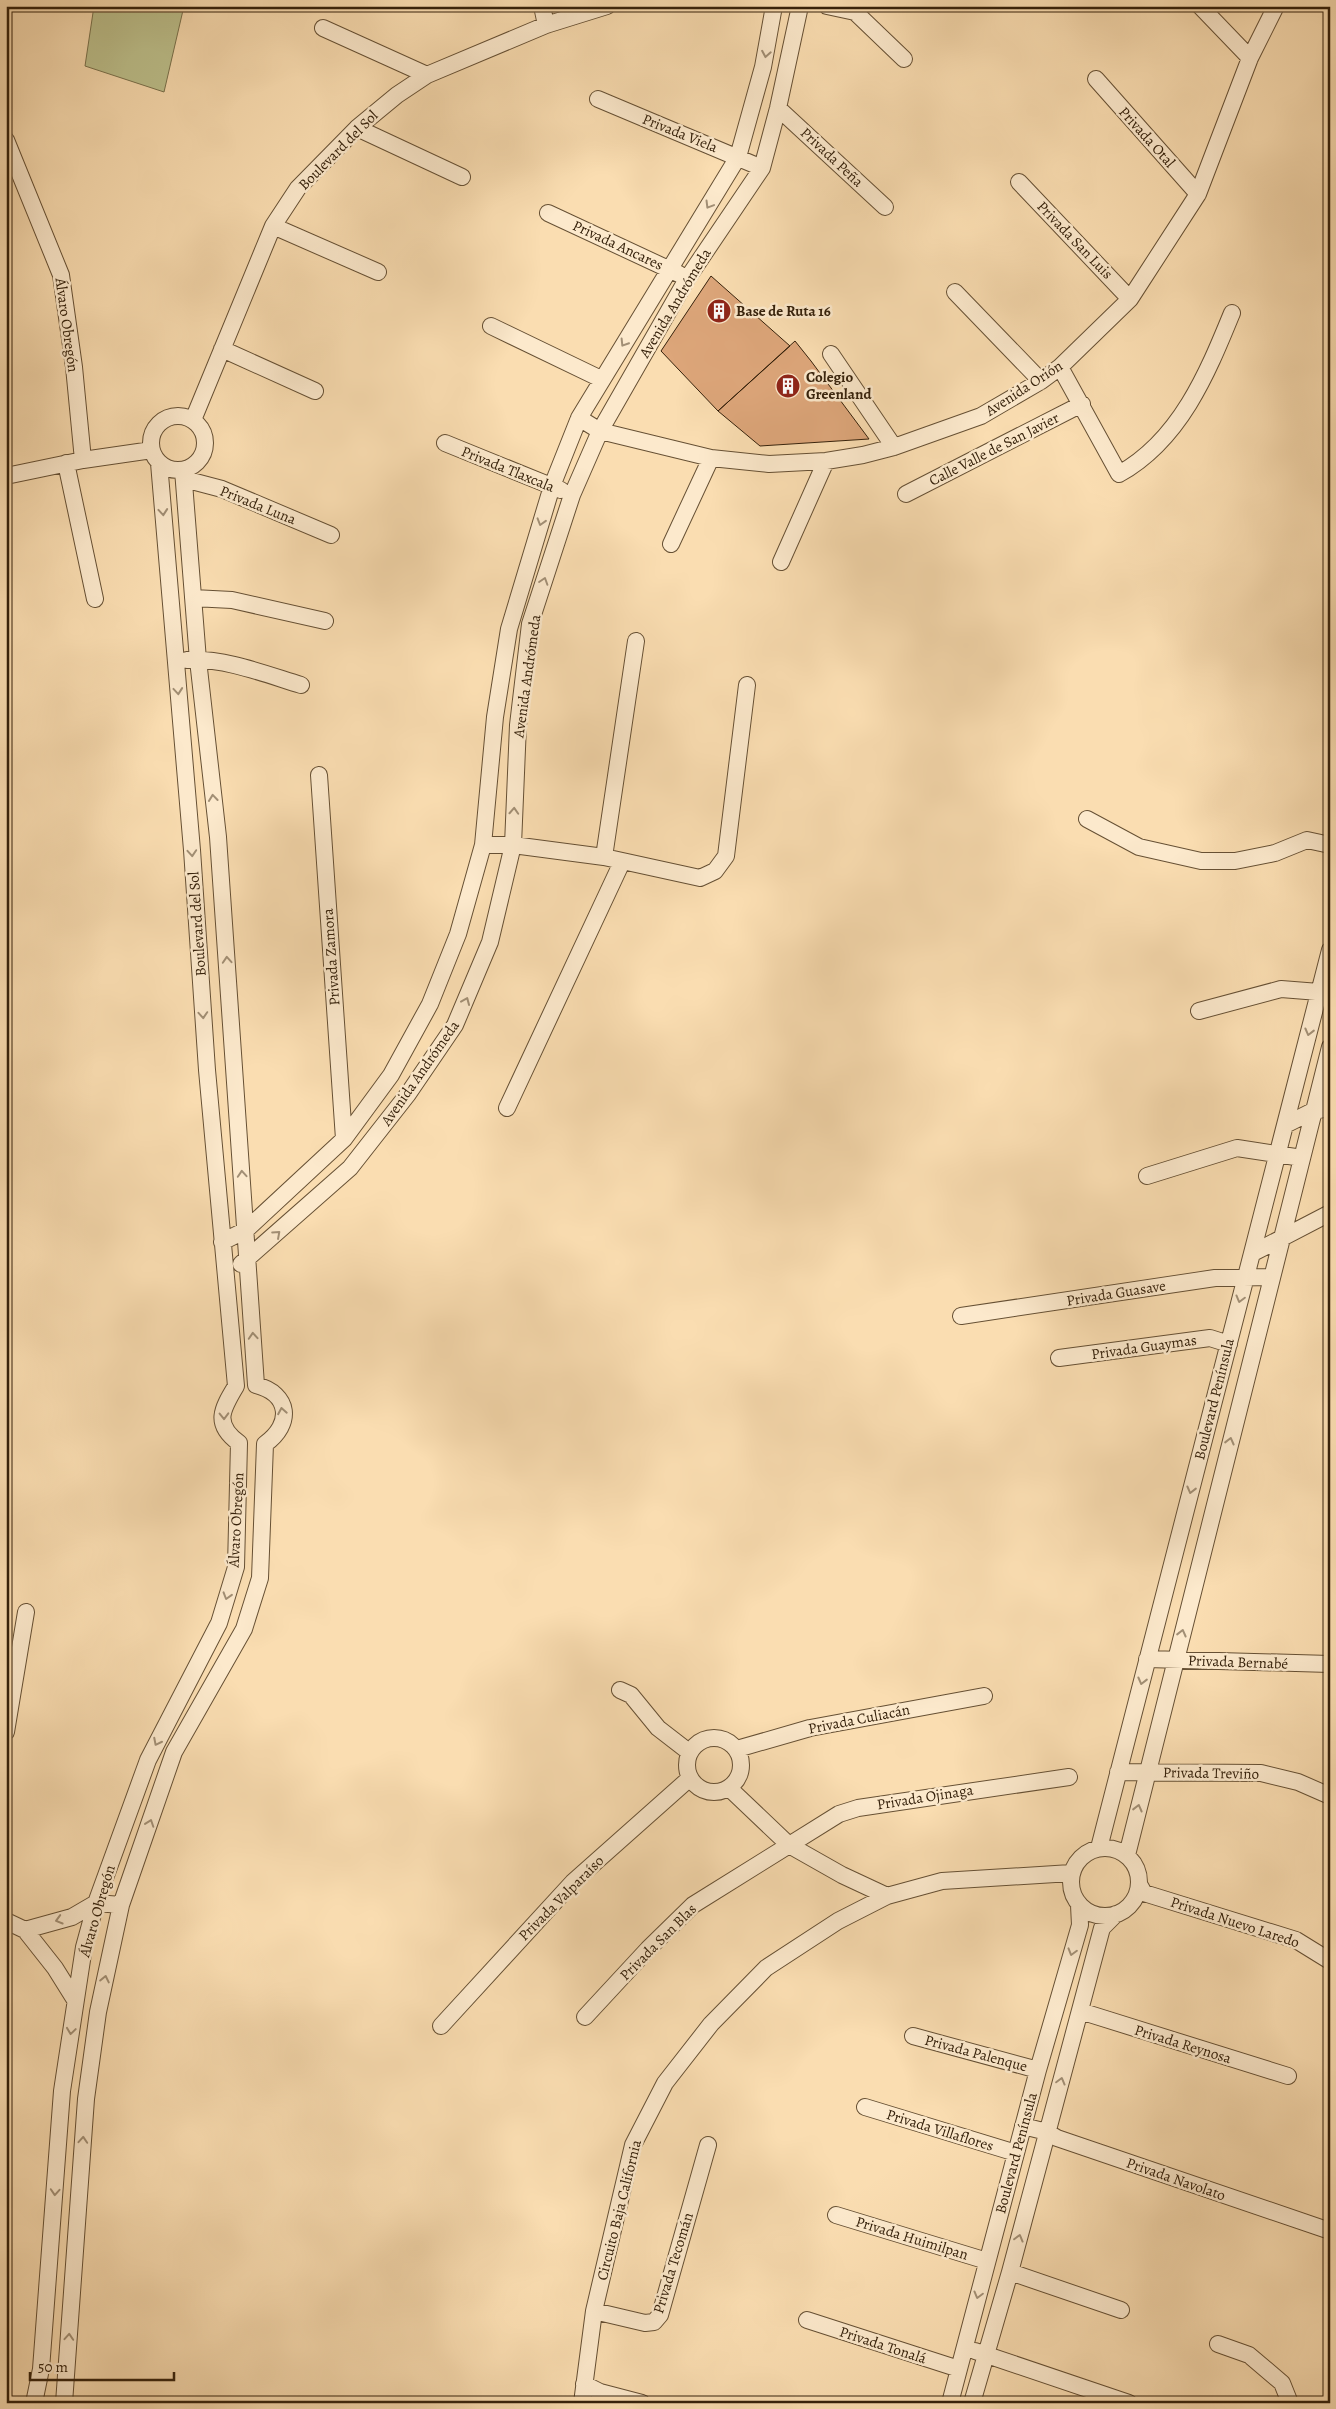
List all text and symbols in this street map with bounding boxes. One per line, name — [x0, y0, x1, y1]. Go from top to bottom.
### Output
one-way arrow — [761, 50, 771, 59]
street label: Privada Otal — [1114, 102, 1180, 172]
street label: Boulevard del Sol — [294, 106, 382, 194]
street label: Privada Viela — [639, 109, 721, 157]
street label: Privada Peña — [796, 123, 868, 191]
street label: Privada San Luis — [1033, 197, 1117, 283]
one-way arrow — [705, 199, 715, 208]
street label: Privada Ancares — [569, 215, 667, 275]
street label: Avenida Andrómeda — [634, 245, 716, 362]
street label: Álvaro Obregón — [50, 276, 84, 373]
building icon: Base de Ruta 16 — [706, 298, 732, 324]
place label: Base de Ruta 16 — [736, 301, 831, 321]
one-way arrow — [620, 338, 630, 347]
street label: Avenida Orión — [981, 356, 1066, 421]
place label: Colegio Greenland — [806, 367, 872, 404]
building icon: Colegio Greenland — [775, 373, 801, 399]
street label: Calle Valle de San Javier — [926, 407, 1063, 490]
street label: Privada Tlaxcala — [458, 441, 558, 497]
street label: Privada Luna — [217, 481, 299, 529]
one-way arrow — [157, 508, 168, 516]
one-way arrow — [537, 517, 547, 525]
one-way arrow — [538, 578, 548, 586]
street label: Avenida Andrómeda — [508, 613, 546, 740]
one-way arrow — [172, 687, 183, 695]
one-way arrow — [208, 793, 219, 801]
one-way arrow — [509, 807, 520, 815]
one-way arrow — [186, 849, 197, 857]
street label: Boulevard del Sol — [183, 871, 211, 977]
street label: Privada Zamora — [318, 908, 344, 1006]
one-way arrow — [221, 955, 232, 963]
one-way arrow — [459, 997, 470, 1006]
one-way arrow — [197, 1011, 208, 1019]
street label: Avenida Andrómeda — [376, 1016, 464, 1130]
one-way arrow — [1304, 1027, 1315, 1036]
one-way arrow — [237, 1170, 248, 1178]
one-way arrow — [271, 1231, 280, 1240]
street label: Privada Guasave — [1065, 1275, 1167, 1311]
one-way arrow — [1236, 1294, 1246, 1302]
street label: Privada Guaymas — [1090, 1330, 1198, 1364]
one-way arrow — [247, 1332, 258, 1340]
street label: Boulevard Península — [1189, 1336, 1239, 1462]
one-way arrow — [278, 1407, 288, 1416]
one-way arrow — [218, 1412, 229, 1420]
one-way arrow — [1224, 1437, 1235, 1446]
street label: Álvaro Obregón — [223, 1472, 248, 1569]
one-way arrow — [1186, 1485, 1197, 1494]
one-way arrow — [223, 1591, 233, 1599]
one-way arrow — [1176, 1628, 1187, 1637]
street label: Privada Bernabé — [1188, 1650, 1289, 1674]
one-way arrow — [1137, 1677, 1147, 1685]
street label: Privada Culiacán — [806, 1699, 912, 1739]
one-way arrow — [153, 1737, 163, 1746]
street label: Privada Treviño — [1163, 1762, 1259, 1784]
street label: Privada Ojinaga — [875, 1780, 975, 1814]
one-way arrow — [1133, 1804, 1143, 1812]
one-way arrow — [144, 1819, 154, 1828]
street label: Privada Valparaíso — [514, 1851, 608, 1945]
street label: Álvaro Obregón — [74, 1863, 120, 1960]
street label: Privada Nuevo Laredo — [1168, 1892, 1302, 1952]
street label: Privada San Blas — [615, 1899, 701, 1985]
one-way arrow — [56, 1915, 64, 1925]
one-way arrow — [1068, 1948, 1078, 1956]
one-way arrow — [99, 1974, 110, 1983]
street label: Privada Reynosa — [1132, 2020, 1234, 2068]
one-way arrow — [66, 2027, 77, 2035]
street label: Privada Palenque — [922, 2030, 1030, 2076]
one-way arrow — [1055, 2077, 1066, 2086]
street label: Boulevard Península — [990, 2090, 1042, 2216]
street label: Privada Villaflores — [884, 2104, 996, 2156]
one-way arrow — [78, 2135, 89, 2143]
street label: Circuito Baja California — [592, 2138, 646, 2282]
street label: Privada Navolato — [1124, 2153, 1228, 2205]
one-way arrow — [49, 2188, 60, 2196]
street label: Privada Tecomán — [648, 2210, 698, 2316]
street label: Privada Huimilpan — [853, 2211, 971, 2265]
one-way arrow — [1013, 2234, 1024, 2243]
one-way arrow — [974, 2290, 984, 2298]
street label: Privada Tonalá — [837, 2322, 929, 2368]
one-way arrow — [64, 2332, 75, 2340]
scale bar — [30, 2349, 174, 2381]
text: 50 m — [38, 2357, 68, 2377]

